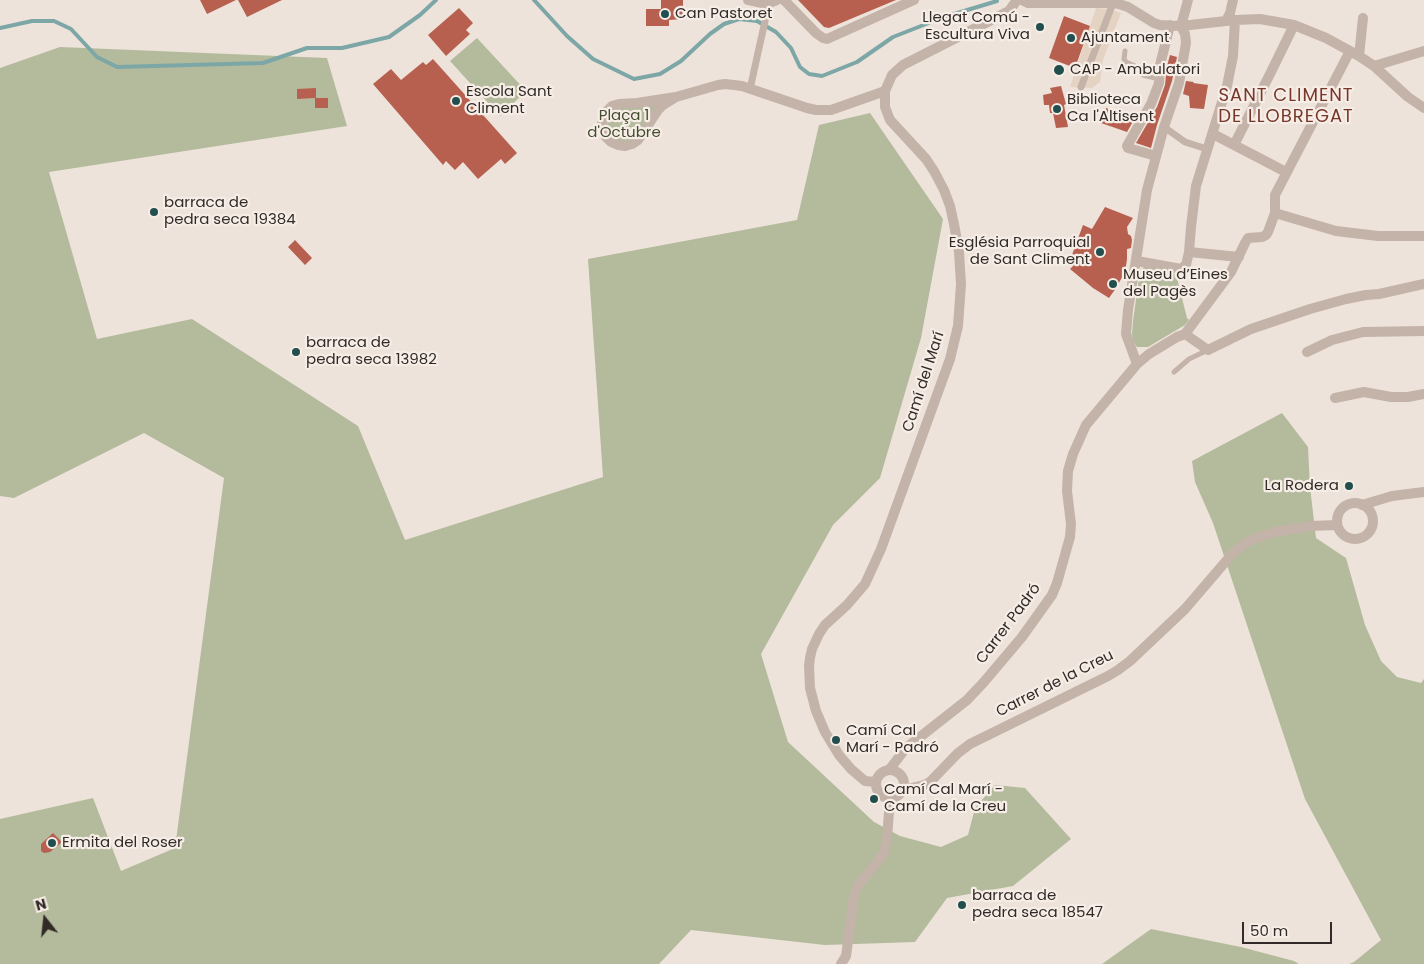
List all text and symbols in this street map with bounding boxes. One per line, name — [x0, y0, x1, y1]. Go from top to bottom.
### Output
place label: Can Pastoret — [675, 5, 772, 23]
marker: Can Pastoret — [659, 8, 671, 20]
place label: Llegat Comú - Escultura Viva — [922, 9, 1030, 44]
marker: Llegat Comú - Escultura Viva — [1034, 21, 1046, 33]
place label: Ajuntament — [1081, 29, 1169, 47]
marker: Ajuntament — [1065, 32, 1077, 44]
place label: CAP - Ambulatori — [1070, 61, 1200, 79]
marker: CAP - Ambulatori — [1052, 63, 1066, 77]
place label: Escola Sant Climent — [466, 83, 552, 118]
district label: SANT CLIMENT DE LLOBREGAT — [1217, 85, 1355, 128]
place label: Biblioteca Ca l'Altisent — [1067, 91, 1154, 126]
marker: Escola Sant Climent — [450, 95, 462, 107]
marker: Biblioteca Ca l'Altisent — [1051, 103, 1063, 115]
park label: Plaça 1 d'Octubre — [587, 107, 661, 142]
place label: barraca de pedra seca 19384 — [164, 194, 296, 229]
marker: barraca de pedra seca 19384 — [148, 206, 160, 218]
place label: Església Parroquial de Sant Climent — [949, 234, 1090, 269]
marker: Església Parroquial de Sant Climent — [1094, 246, 1106, 258]
place label: Museu d’Eines del Pagès — [1123, 266, 1228, 301]
marker: Museu d’Eines del Pagès — [1107, 278, 1119, 290]
street label: Camí del Marí — [899, 330, 949, 434]
place label: barraca de pedra seca 13982 — [306, 334, 437, 369]
marker: barraca de pedra seca 13982 — [290, 346, 302, 358]
place label: La Rodera — [1264, 477, 1339, 495]
marker: La Rodera — [1343, 480, 1355, 492]
street label: Carrer Padró — [973, 580, 1045, 668]
street label: Carrer de la Creu — [993, 647, 1117, 721]
place label: Camí Cal Marí - Padró — [846, 722, 939, 757]
marker: Camí Cal Marí - Padró — [830, 734, 842, 746]
place label: Camí Cal Marí - Camí de la Creu — [884, 781, 1006, 816]
marker: Camí Cal Marí - Camí de la Creu — [868, 793, 880, 805]
place label: Ermita del Roser — [62, 834, 183, 852]
marker: Ermita del Roser — [46, 837, 58, 849]
place label: barraca de pedra seca 18547 — [972, 887, 1103, 922]
north arrow — [20, 894, 70, 944]
text: N — [33, 894, 49, 916]
marker: barraca de pedra seca 18547 — [956, 899, 968, 911]
scale bar — [1244, 912, 1334, 944]
text: 50 m — [1250, 920, 1288, 941]

